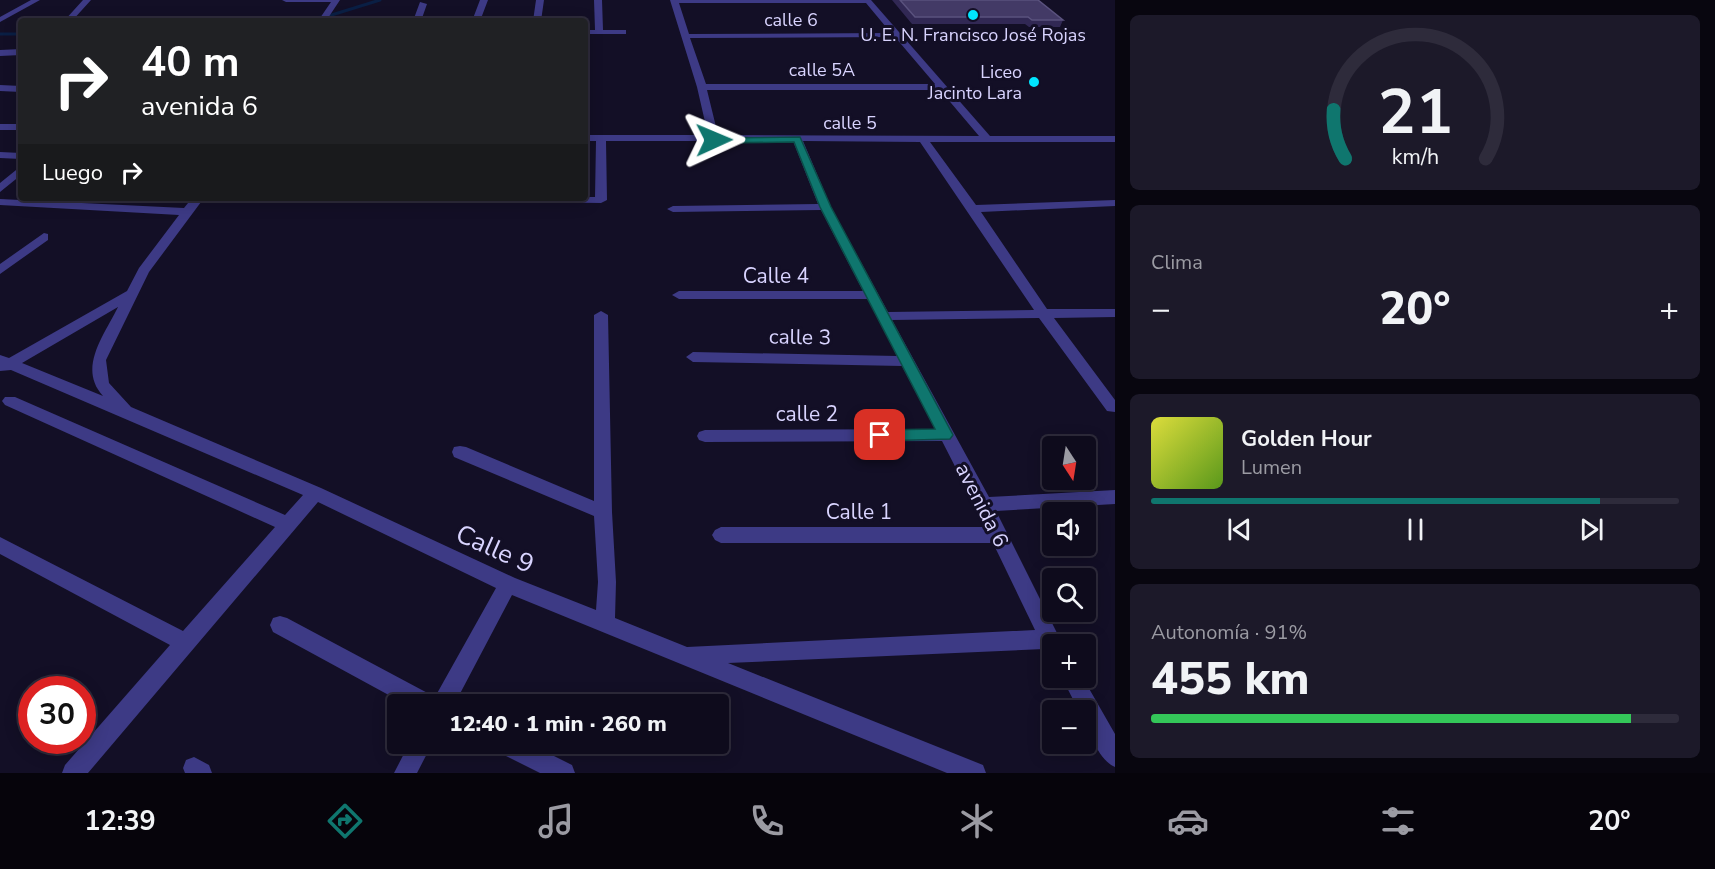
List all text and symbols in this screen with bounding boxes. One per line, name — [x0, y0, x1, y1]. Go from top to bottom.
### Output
street label: calle 6 — [764, 8, 818, 32]
marker: U. E. N. Francisco José Rojas — [966, 8, 980, 22]
place label: U. E. N. Francisco José Rojas — [860, 23, 1086, 47]
text: 40 m — [141, 34, 240, 91]
icon: right — [42, 42, 120, 120]
street label: calle 5A — [789, 58, 855, 82]
place label: Liceo Jacinto Lara — [927, 60, 1022, 105]
text: 21 — [1378, 70, 1452, 155]
marker: Liceo Jacinto Lara — [1027, 75, 1041, 89]
text: avenida 6 — [141, 88, 258, 125]
position arrow — [682, 108, 746, 172]
street label: calle 5 — [823, 111, 877, 135]
text: km/h — [1391, 143, 1439, 173]
icon: right — [115, 156, 148, 189]
text: Luego — [42, 158, 103, 188]
text: Clima — [1151, 249, 1203, 276]
street label: Calle 4 — [743, 262, 809, 290]
text: 20° — [1379, 279, 1451, 340]
text: − — [1151, 287, 1171, 332]
text: + — [1659, 287, 1679, 332]
street label: calle 3 — [769, 322, 831, 352]
street label: calle 2 — [776, 400, 838, 428]
pin — [854, 409, 905, 460]
icon: arrive — [863, 418, 896, 451]
text: Golden Hour — [1241, 424, 1372, 454]
north arrow — [1042, 436, 1096, 490]
map controls — [1042, 436, 1096, 754]
text: Lumen — [1241, 454, 1302, 481]
street label: avenida 6 — [949, 458, 1015, 552]
street label: Calle 1 — [826, 498, 892, 526]
button: sound — [1042, 502, 1096, 556]
icon: previous — [1223, 513, 1256, 546]
icon: pause — [1399, 513, 1432, 546]
icon: next — [1575, 513, 1608, 546]
street label: Calle 9 — [450, 516, 540, 582]
button: search — [1042, 568, 1096, 622]
text: Autonomía · 91% — [1151, 619, 1307, 646]
button: + — [1042, 634, 1096, 688]
text: 455 km — [1151, 649, 1310, 710]
speed limit sign: 30 — [18, 676, 96, 754]
button: − — [1042, 700, 1096, 754]
text: 12:40 · 1 min · 260 m — [449, 709, 667, 739]
icon: directions — [324, 800, 366, 842]
icon: music — [535, 800, 577, 842]
icon: phone — [746, 800, 788, 842]
icon: climate — [956, 800, 998, 842]
icon: car — [1167, 800, 1209, 842]
icon: filters — [1377, 800, 1419, 842]
text: 12:39 — [84, 803, 156, 840]
text: 20° — [1588, 803, 1631, 840]

